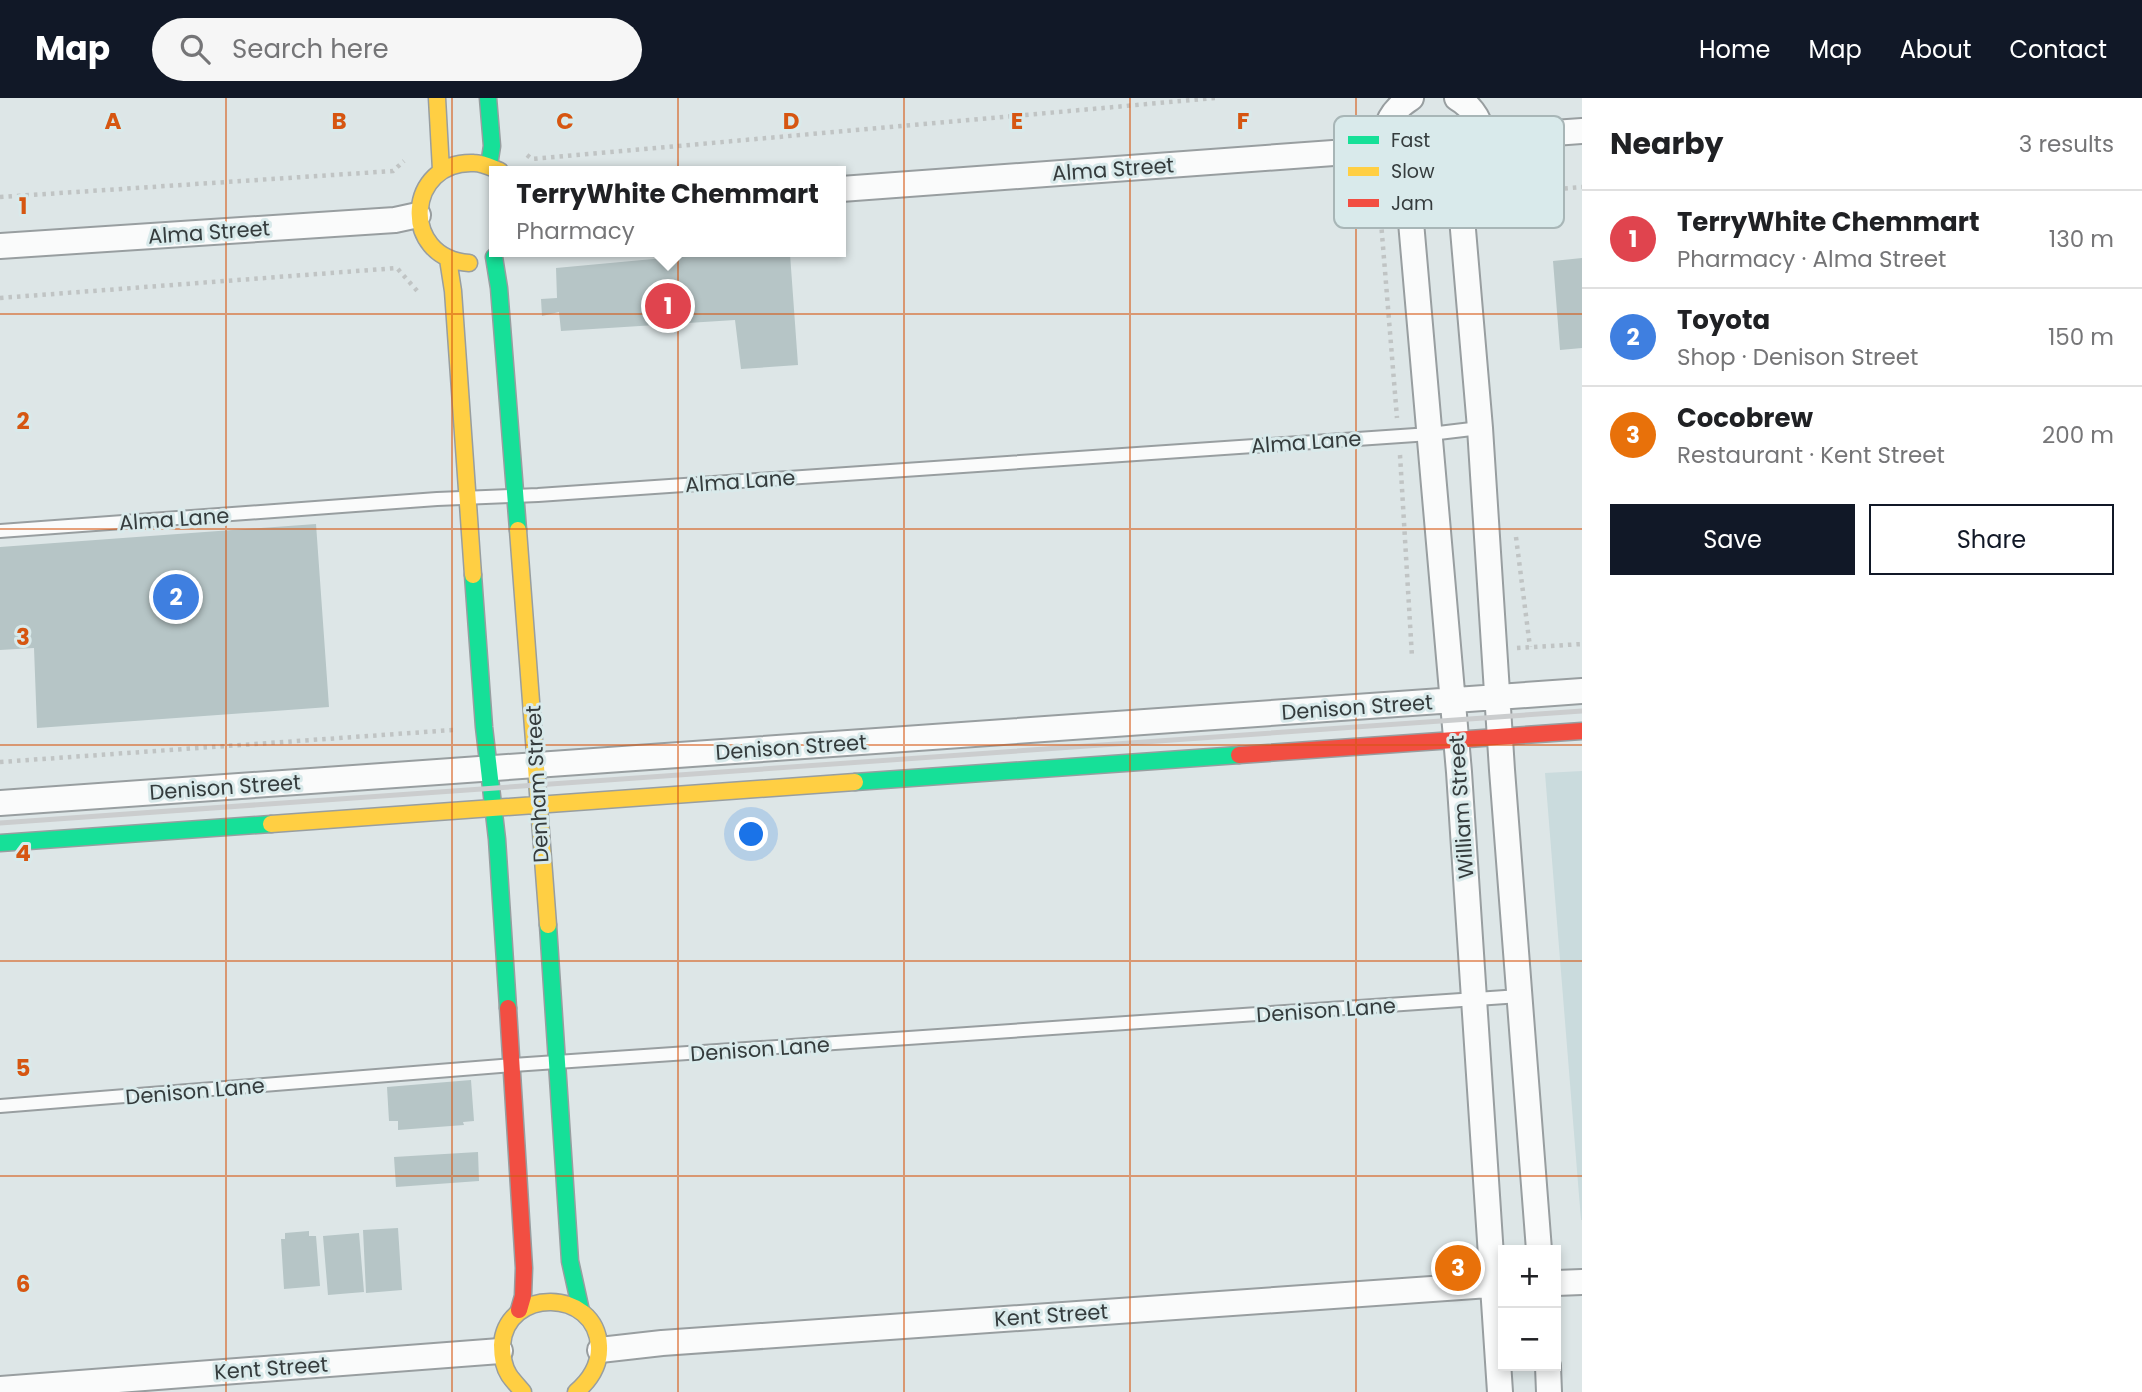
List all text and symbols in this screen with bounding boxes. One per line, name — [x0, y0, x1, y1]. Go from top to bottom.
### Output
search box — [152, 18, 642, 81]
text: Map — [35, 25, 110, 72]
icon: search — [176, 30, 214, 68]
text: Search here — [232, 31, 389, 67]
text: Home — [1699, 33, 1771, 66]
text: Map — [1809, 33, 1862, 66]
text: About — [1900, 33, 1971, 66]
text: Contact — [2009, 33, 2107, 66]
text: A — [105, 105, 122, 137]
text: B — [331, 105, 347, 137]
text: C — [556, 105, 574, 137]
text: D — [783, 105, 799, 137]
text: E — [1011, 105, 1023, 137]
text: F — [1237, 105, 1249, 137]
legend — [1334, 116, 1564, 228]
text: Nearby — [1610, 122, 1724, 165]
text: Fast — [1391, 127, 1430, 154]
text: 3 results — [2019, 128, 2114, 160]
street label: Alma Street — [1051, 150, 1175, 188]
text: Slow — [1391, 158, 1435, 185]
popup — [489, 166, 846, 257]
text: TerryWhite Chemmart — [516, 176, 819, 212]
text: 1 — [19, 190, 27, 222]
text: Jam — [1391, 190, 1433, 217]
text: TerryWhite Chemmart — [1677, 204, 1979, 240]
street label: Alma Street — [147, 213, 271, 251]
text: Pharmacy — [516, 215, 635, 247]
text: 1 — [1629, 223, 1637, 255]
text: 130 m — [2049, 223, 2114, 255]
text: Pharmacy · Alma Street — [1677, 243, 1946, 275]
pin: 1 — [645, 280, 691, 332]
text: Toyota — [1677, 302, 1770, 338]
text: 2 — [1626, 321, 1640, 353]
text: 150 m — [2048, 321, 2114, 353]
text: Shop · Denison Street — [1677, 341, 1918, 373]
text: Cocobrew — [1677, 400, 1813, 436]
text: 2 — [16, 405, 30, 437]
text: 3 — [1626, 419, 1640, 451]
text: 200 m — [2042, 419, 2114, 451]
street label: Alma Lane — [1250, 424, 1362, 460]
text: Restaurant · Kent Street — [1677, 439, 1945, 471]
street label: Alma Lane — [684, 463, 796, 499]
street label: Alma Lane — [118, 501, 230, 537]
button: Save — [1610, 504, 1855, 575]
button: Share — [1869, 504, 2114, 575]
pin: 2 — [153, 571, 199, 623]
text: 3 — [16, 621, 30, 653]
street label: Denison Street — [1280, 687, 1434, 727]
street label: Denham Street — [518, 705, 556, 863]
street label: Denison Street — [714, 727, 868, 767]
street label: William Street — [1442, 734, 1480, 880]
street label: Denison Street — [148, 767, 302, 807]
your location — [734, 817, 768, 851]
text: 4 — [15, 837, 31, 869]
street label: Denison Lane — [1255, 991, 1397, 1029]
street label: Denison Lane — [689, 1030, 831, 1068]
text: 5 — [16, 1052, 30, 1084]
street label: Denison Lane — [124, 1070, 266, 1112]
pin: 3 — [1435, 1242, 1481, 1294]
map controls — [1498, 1245, 1561, 1371]
button: + — [1498, 1245, 1561, 1308]
text: 6 — [16, 1268, 30, 1300]
street label: Kent Street — [993, 1297, 1109, 1333]
button: − — [1498, 1308, 1561, 1371]
street label: Kent Street — [213, 1350, 329, 1386]

